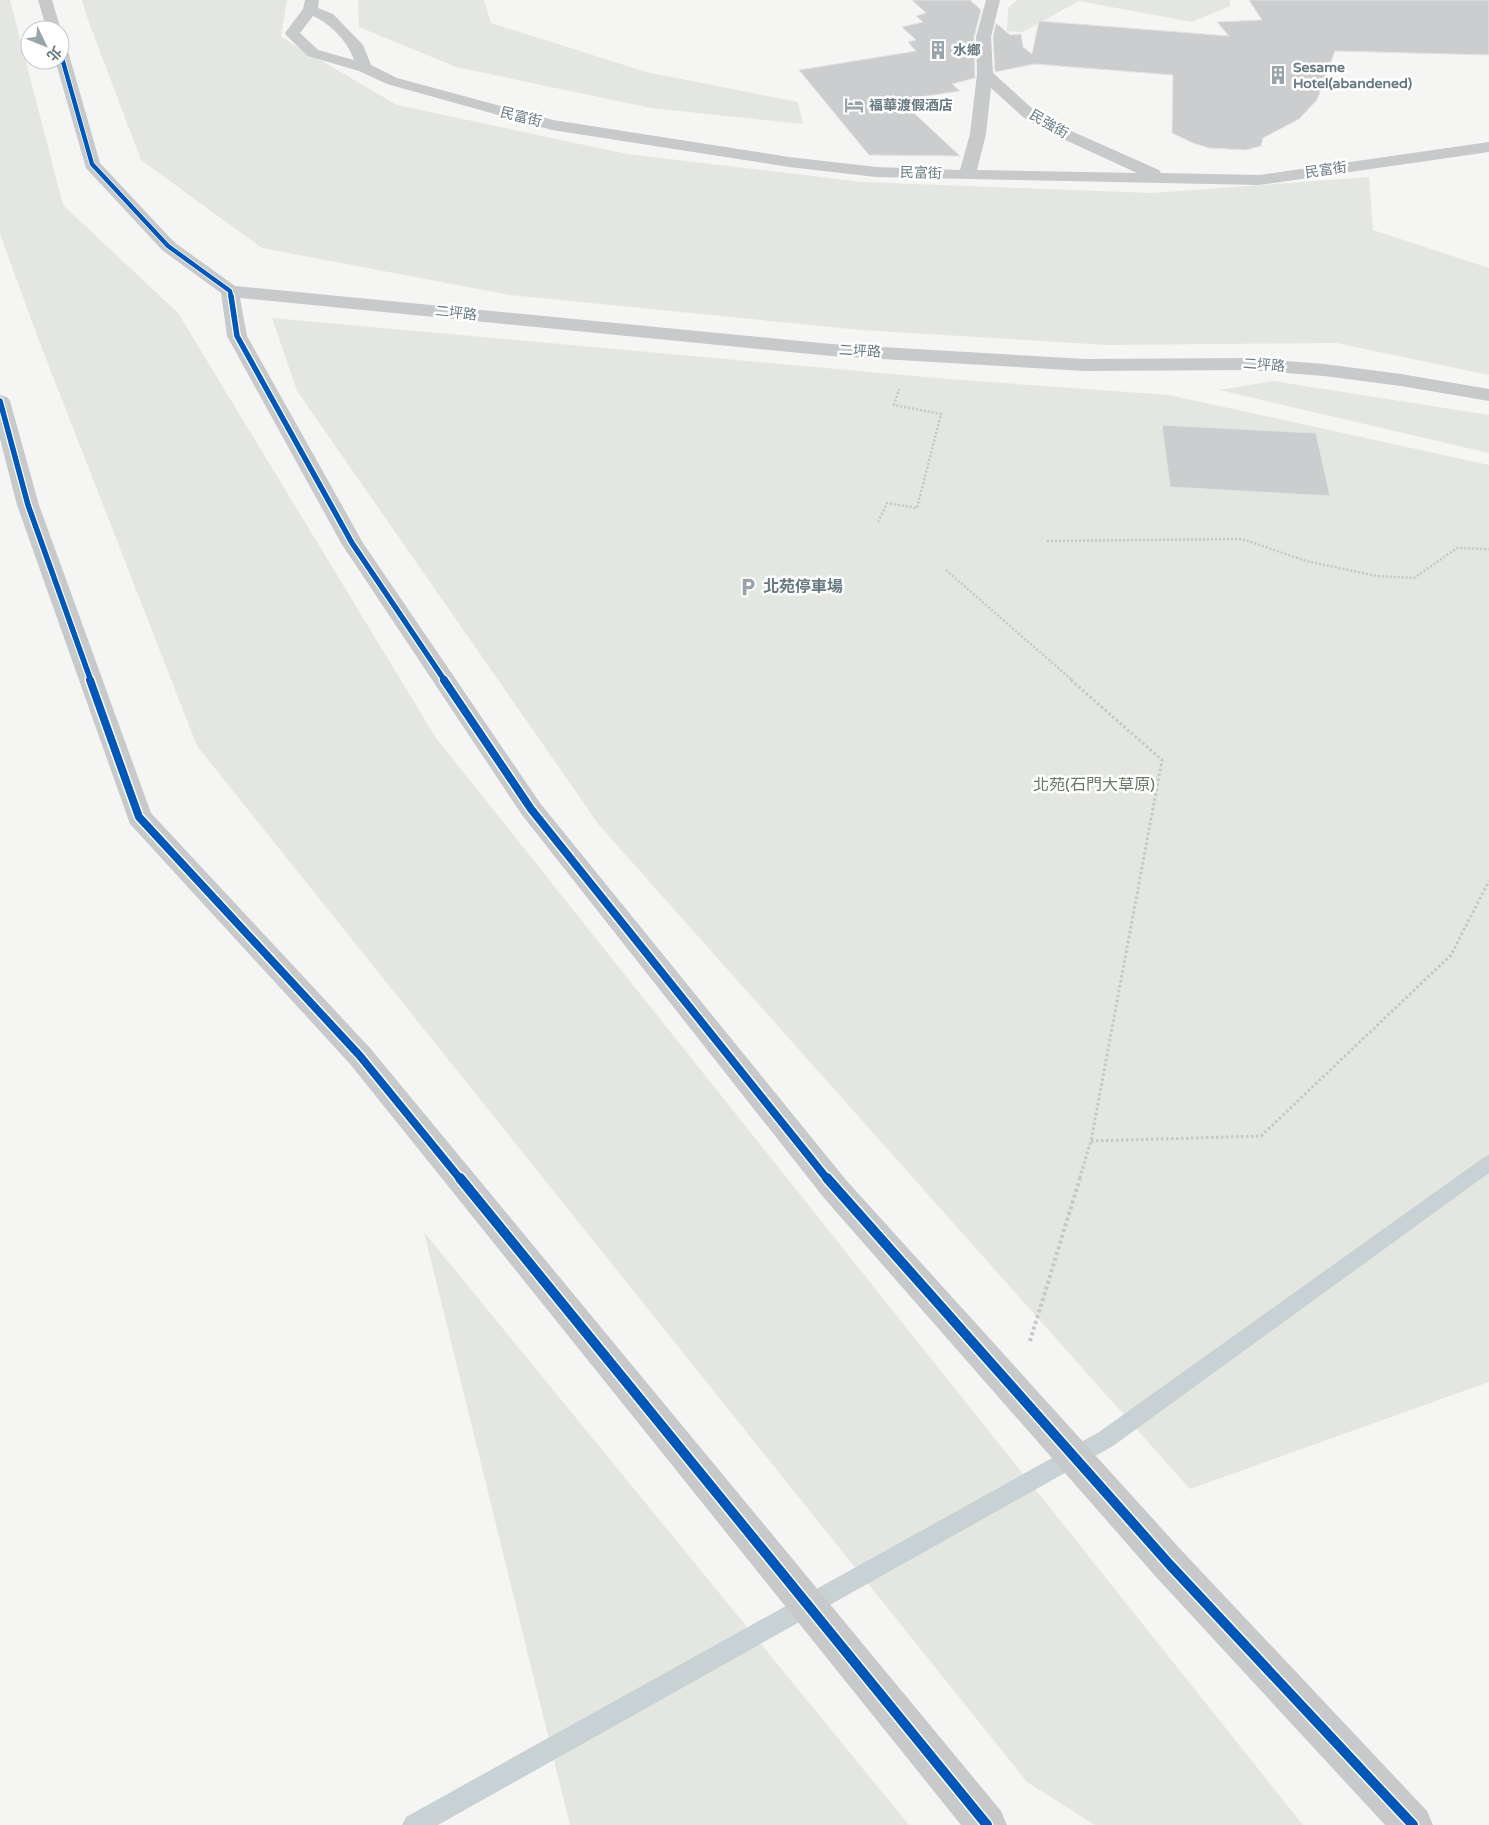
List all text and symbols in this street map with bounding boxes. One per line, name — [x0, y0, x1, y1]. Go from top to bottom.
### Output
north arrow — [20, 20, 70, 70]
building icon: 水鄉 — [927, 39, 949, 61]
place label: 水鄉 — [953, 42, 981, 59]
text: 北 — [43, 43, 65, 64]
place label: Sesame Hotel(abandened) — [1293, 59, 1412, 92]
building icon: Sesame Hotel(abandened) — [1267, 64, 1289, 86]
hotel icon: 福華渡假酒店 — [843, 94, 865, 116]
place label: 福華渡假酒店 — [869, 97, 953, 114]
street label: 民富街 — [499, 104, 543, 130]
street label: 民強街 — [1027, 106, 1071, 142]
street label: 民富街 — [1304, 159, 1348, 181]
street label: 民富街 — [900, 164, 942, 182]
street label: 二坪路 — [434, 302, 478, 324]
street label: 二坪路 — [839, 341, 881, 361]
street label: 二坪路 — [1242, 355, 1286, 375]
parking icon: 北苑停車場 — [737, 576, 759, 598]
place label: 北苑停車場 — [763, 577, 843, 597]
park label: 北苑(石門大草原) — [1033, 775, 1155, 795]

